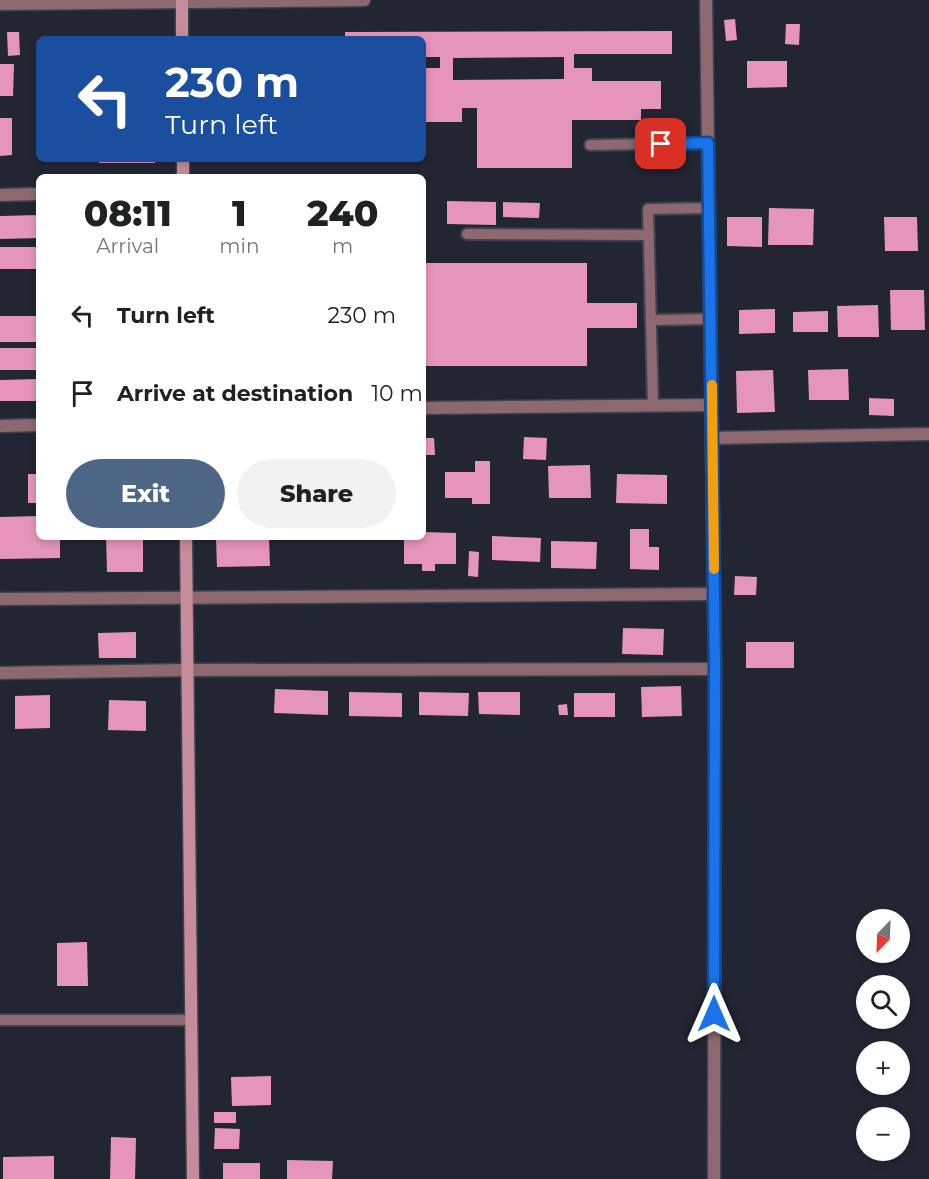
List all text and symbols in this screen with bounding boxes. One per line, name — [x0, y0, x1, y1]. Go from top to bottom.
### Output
text: 230 m — [165, 56, 299, 108]
icon: left — [66, 60, 144, 138]
text: Turn left — [165, 108, 278, 141]
pin — [635, 118, 686, 169]
icon: arrive — [644, 127, 677, 160]
text: 08:11 — [84, 191, 172, 235]
text: 1 — [232, 191, 247, 235]
text: 240 — [307, 191, 378, 235]
text: Arrival — [96, 234, 159, 258]
text: min — [219, 234, 259, 258]
text: m — [332, 234, 353, 258]
icon: left — [66, 299, 99, 332]
text: Turn left — [117, 302, 215, 329]
text: 230 m — [327, 302, 396, 329]
icon: arrive — [66, 377, 99, 410]
text: Arrive at destination — [117, 380, 353, 407]
text: 10 m — [371, 380, 423, 407]
button: Exit — [66, 459, 225, 528]
button: Share — [237, 459, 396, 528]
north arrow — [856, 909, 910, 963]
map controls — [856, 909, 910, 1161]
button: search — [856, 975, 910, 1029]
position arrow — [682, 982, 746, 1046]
button: + — [856, 1041, 910, 1095]
button: − — [856, 1107, 910, 1161]

